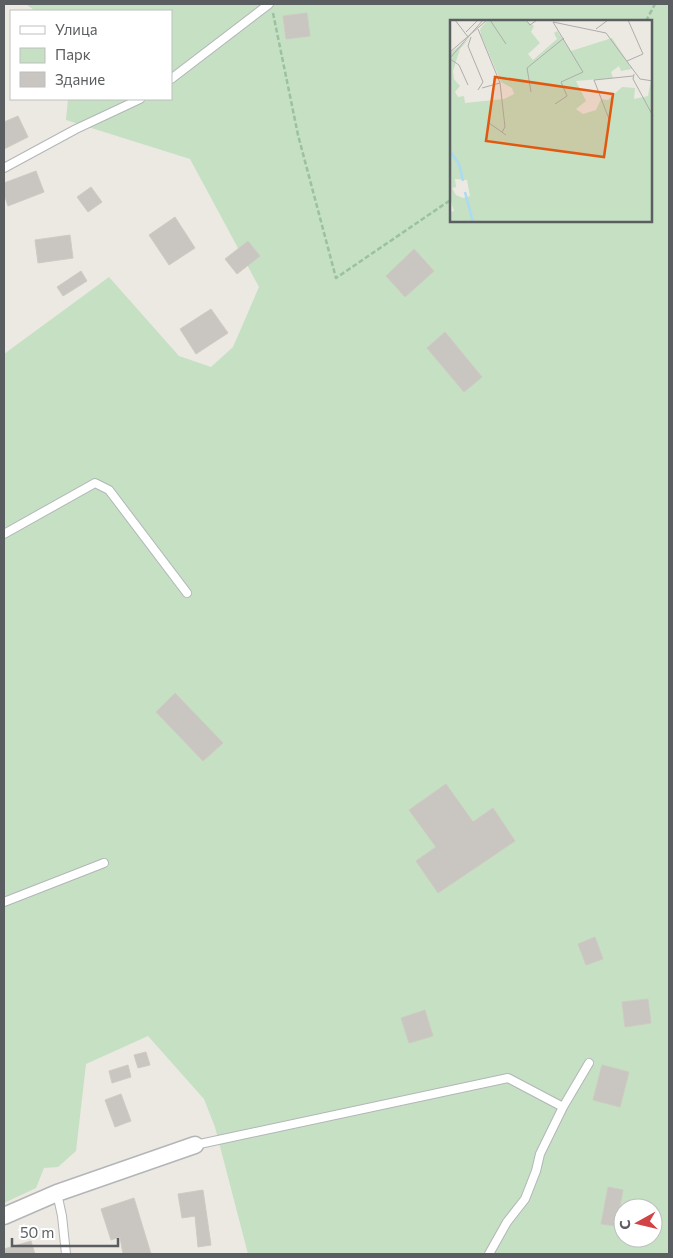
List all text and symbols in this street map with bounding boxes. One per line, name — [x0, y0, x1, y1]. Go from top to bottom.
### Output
legend — [10, 10, 172, 100]
text: Улица — [55, 20, 97, 38]
inset map — [450, 20, 653, 222]
text: Парк — [55, 45, 91, 63]
text: Здание — [55, 70, 105, 88]
north arrow — [613, 1198, 663, 1248]
scale bar — [12, 1216, 119, 1248]
text: С — [616, 1219, 634, 1231]
text: 50 m — [20, 1223, 54, 1241]

